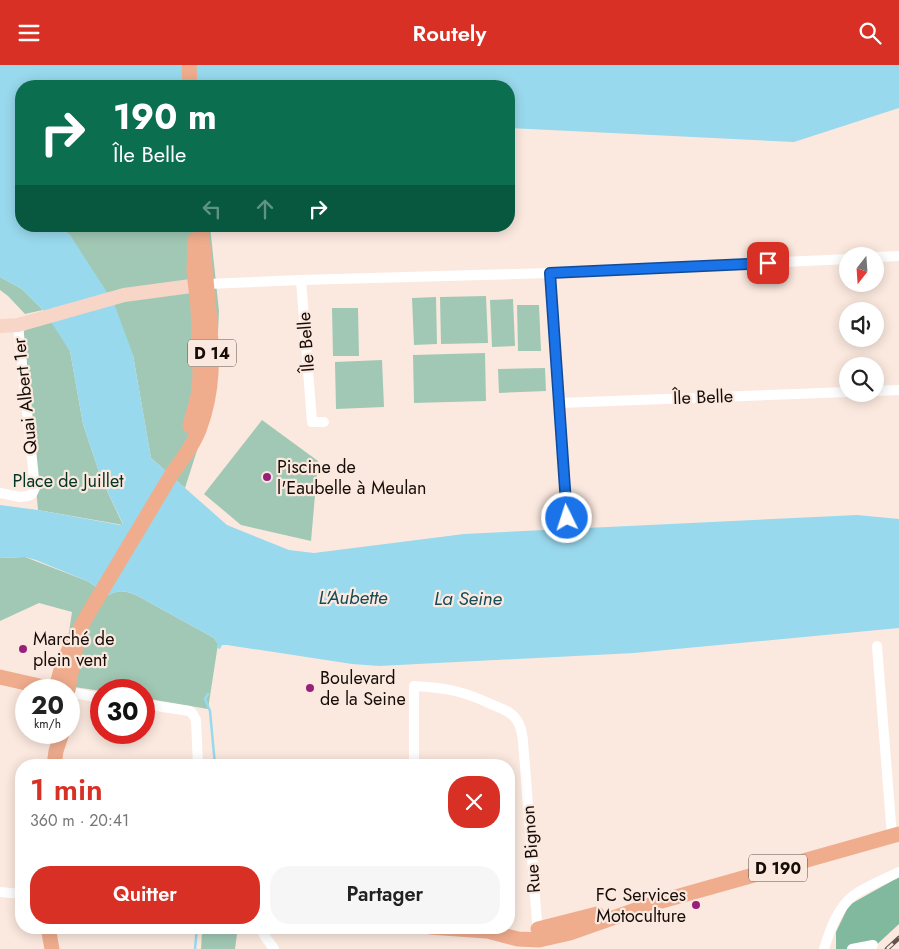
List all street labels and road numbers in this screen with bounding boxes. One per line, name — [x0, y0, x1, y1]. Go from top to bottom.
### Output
street label: Île Belle — [291, 311, 321, 374]
street label: Quai Albert 1er — [6, 335, 44, 456]
road number: D 14 — [188, 339, 236, 367]
street label: Île Belle — [672, 383, 733, 411]
street label: Rue Bignon — [515, 804, 547, 894]
road number: D 190 — [749, 855, 807, 881]

